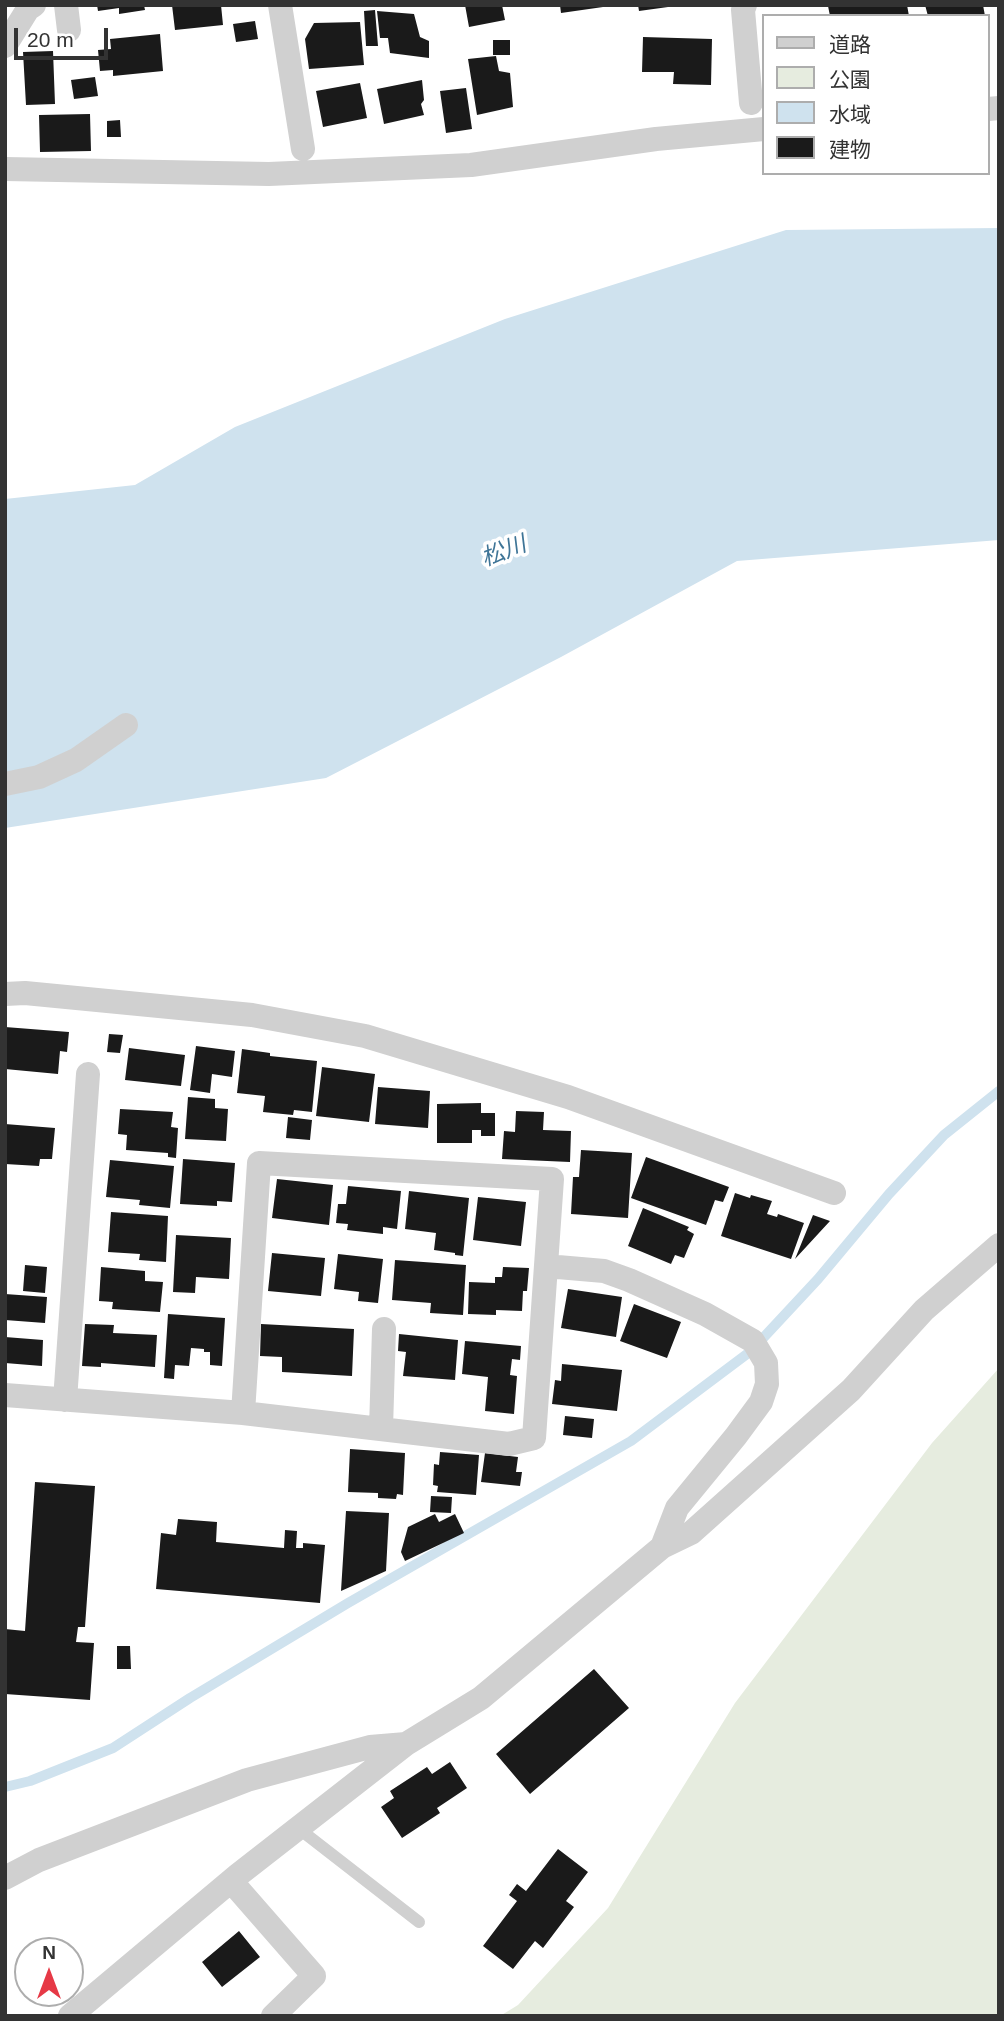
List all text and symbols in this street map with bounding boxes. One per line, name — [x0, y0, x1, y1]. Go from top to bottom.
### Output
scale bar — [18, 14, 112, 58]
legend — [762, 14, 990, 175]
text: 20 m — [27, 28, 74, 51]
text: 道路 — [829, 33, 871, 56]
text: 公園 — [829, 68, 871, 91]
text: 水域 — [829, 103, 871, 126]
text: 建物 — [829, 138, 871, 161]
water label: 松川 — [478, 531, 530, 573]
north arrow — [14, 1937, 84, 2007]
text: N — [42, 1942, 56, 1963]

